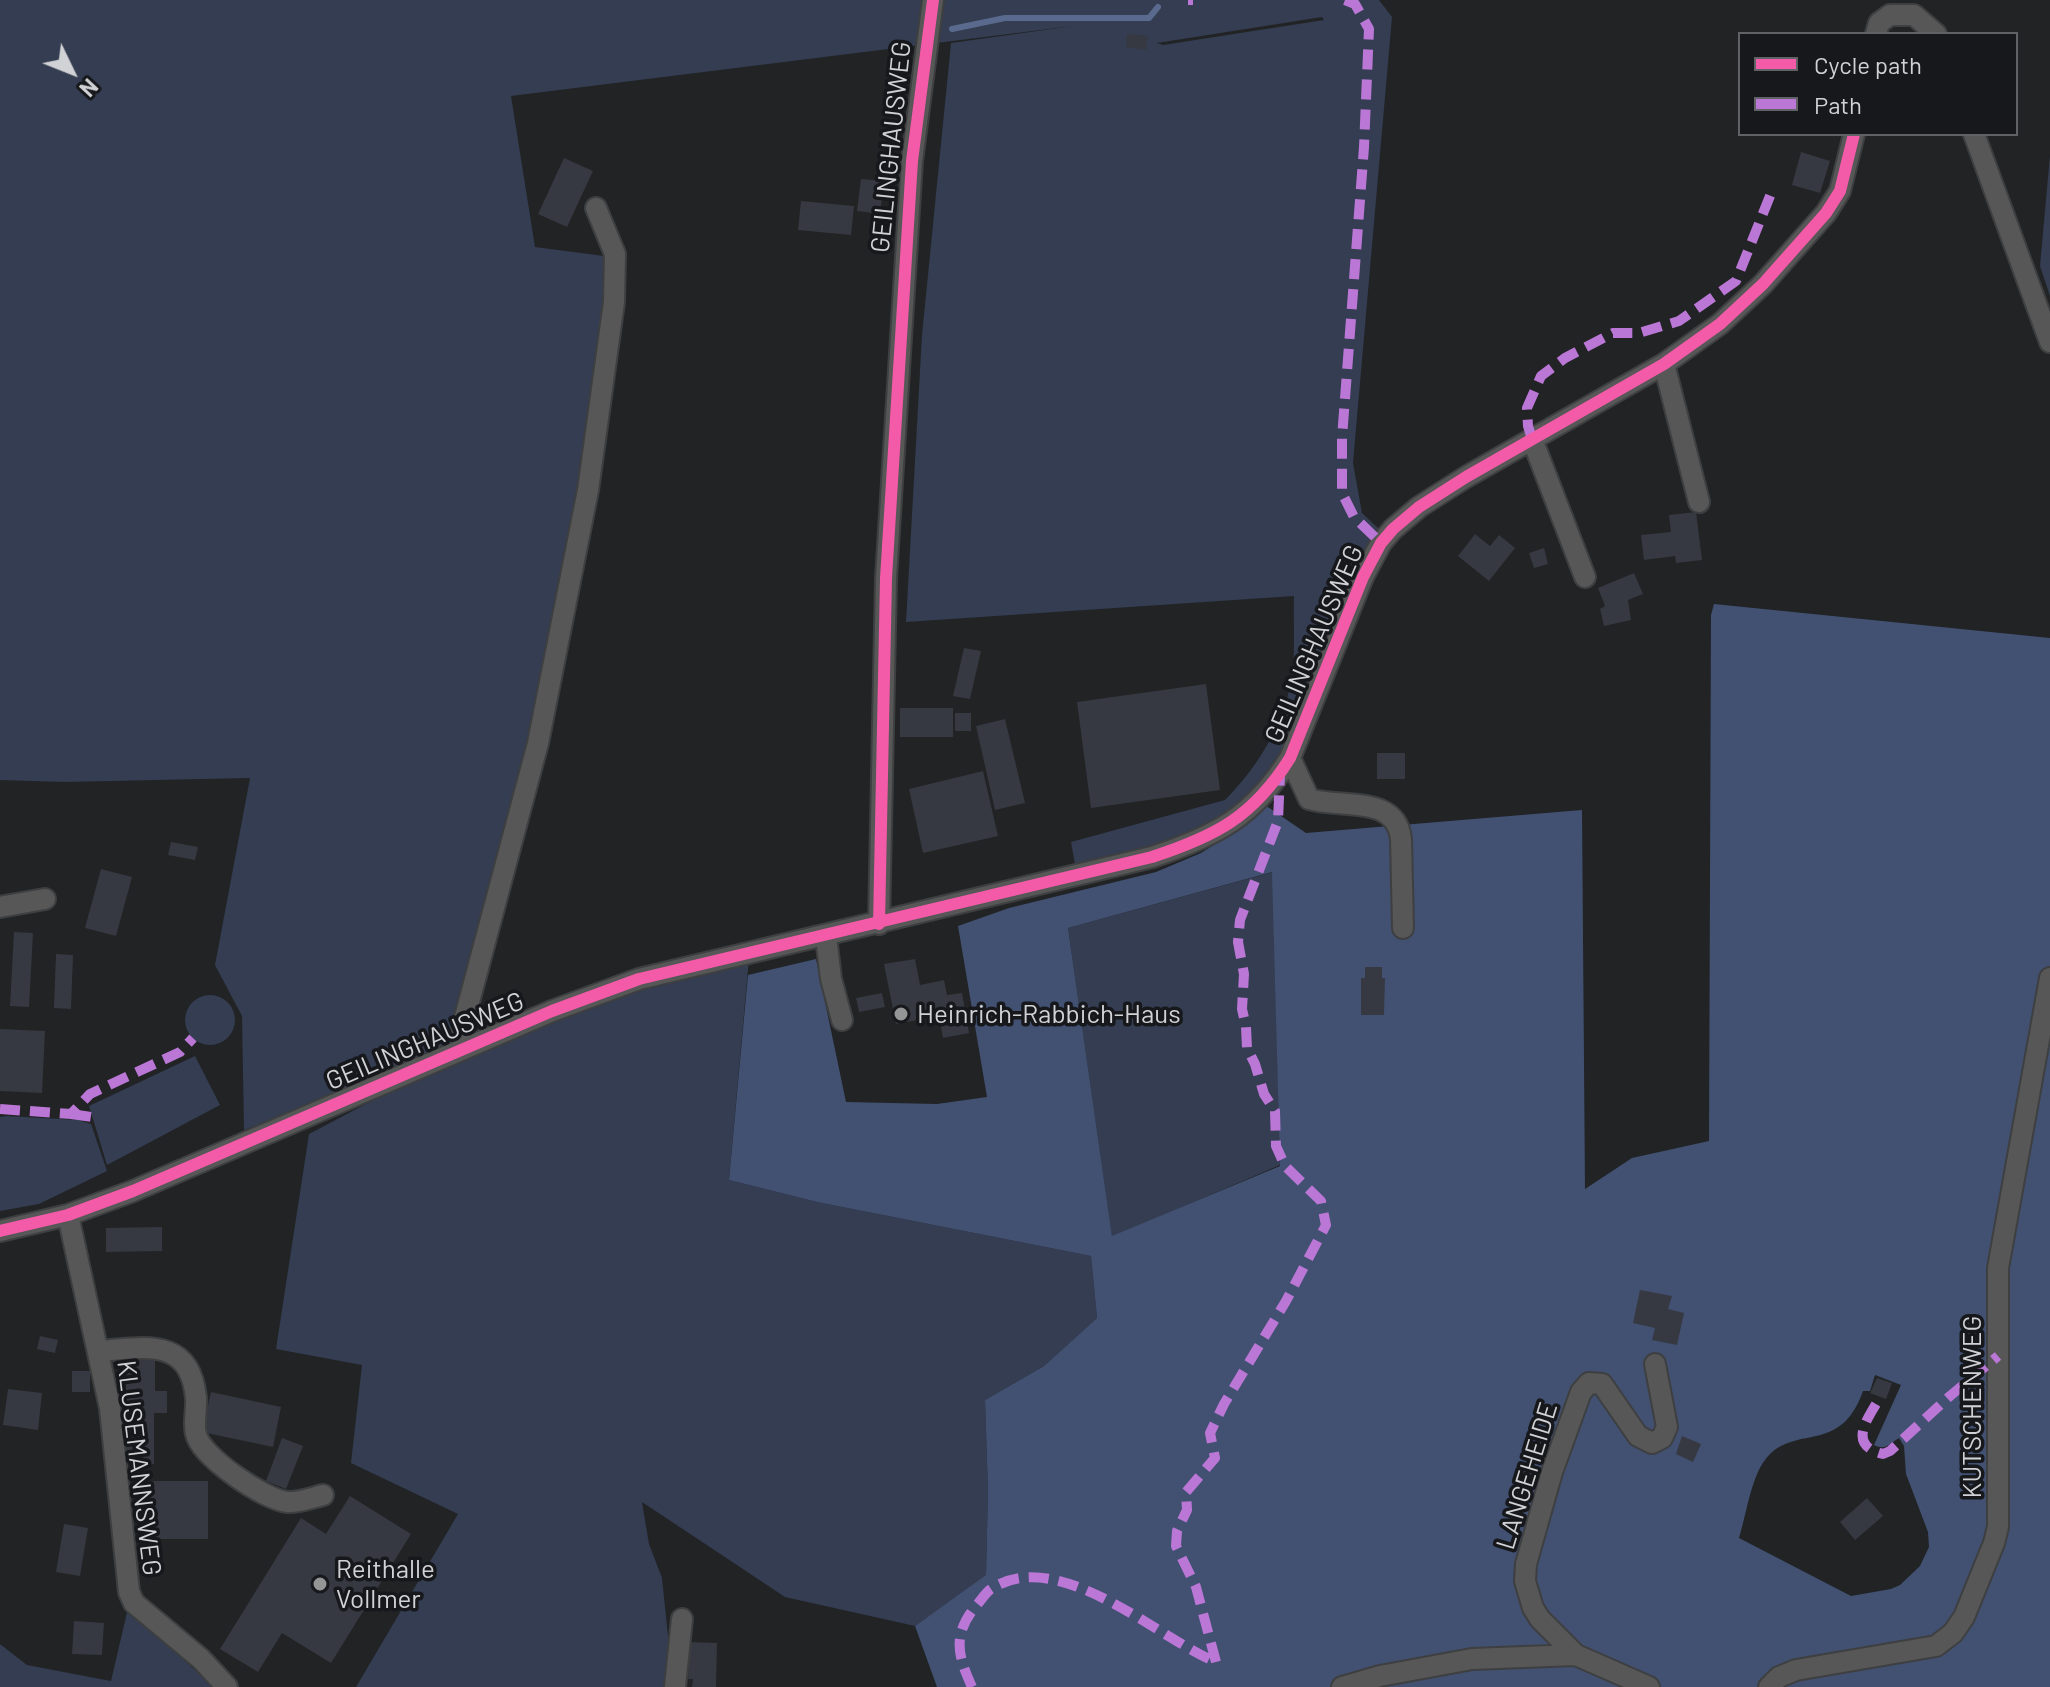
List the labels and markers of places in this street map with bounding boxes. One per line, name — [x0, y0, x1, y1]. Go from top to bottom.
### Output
place label: Heinrich-Rabbich-Haus — [917, 998, 1181, 1030]
marker: Heinrich-Rabbich-Haus — [892, 1005, 910, 1023]
place label: Reithalle Vollmer — [336, 1553, 435, 1614]
marker: Reithalle Vollmer — [311, 1575, 329, 1593]

